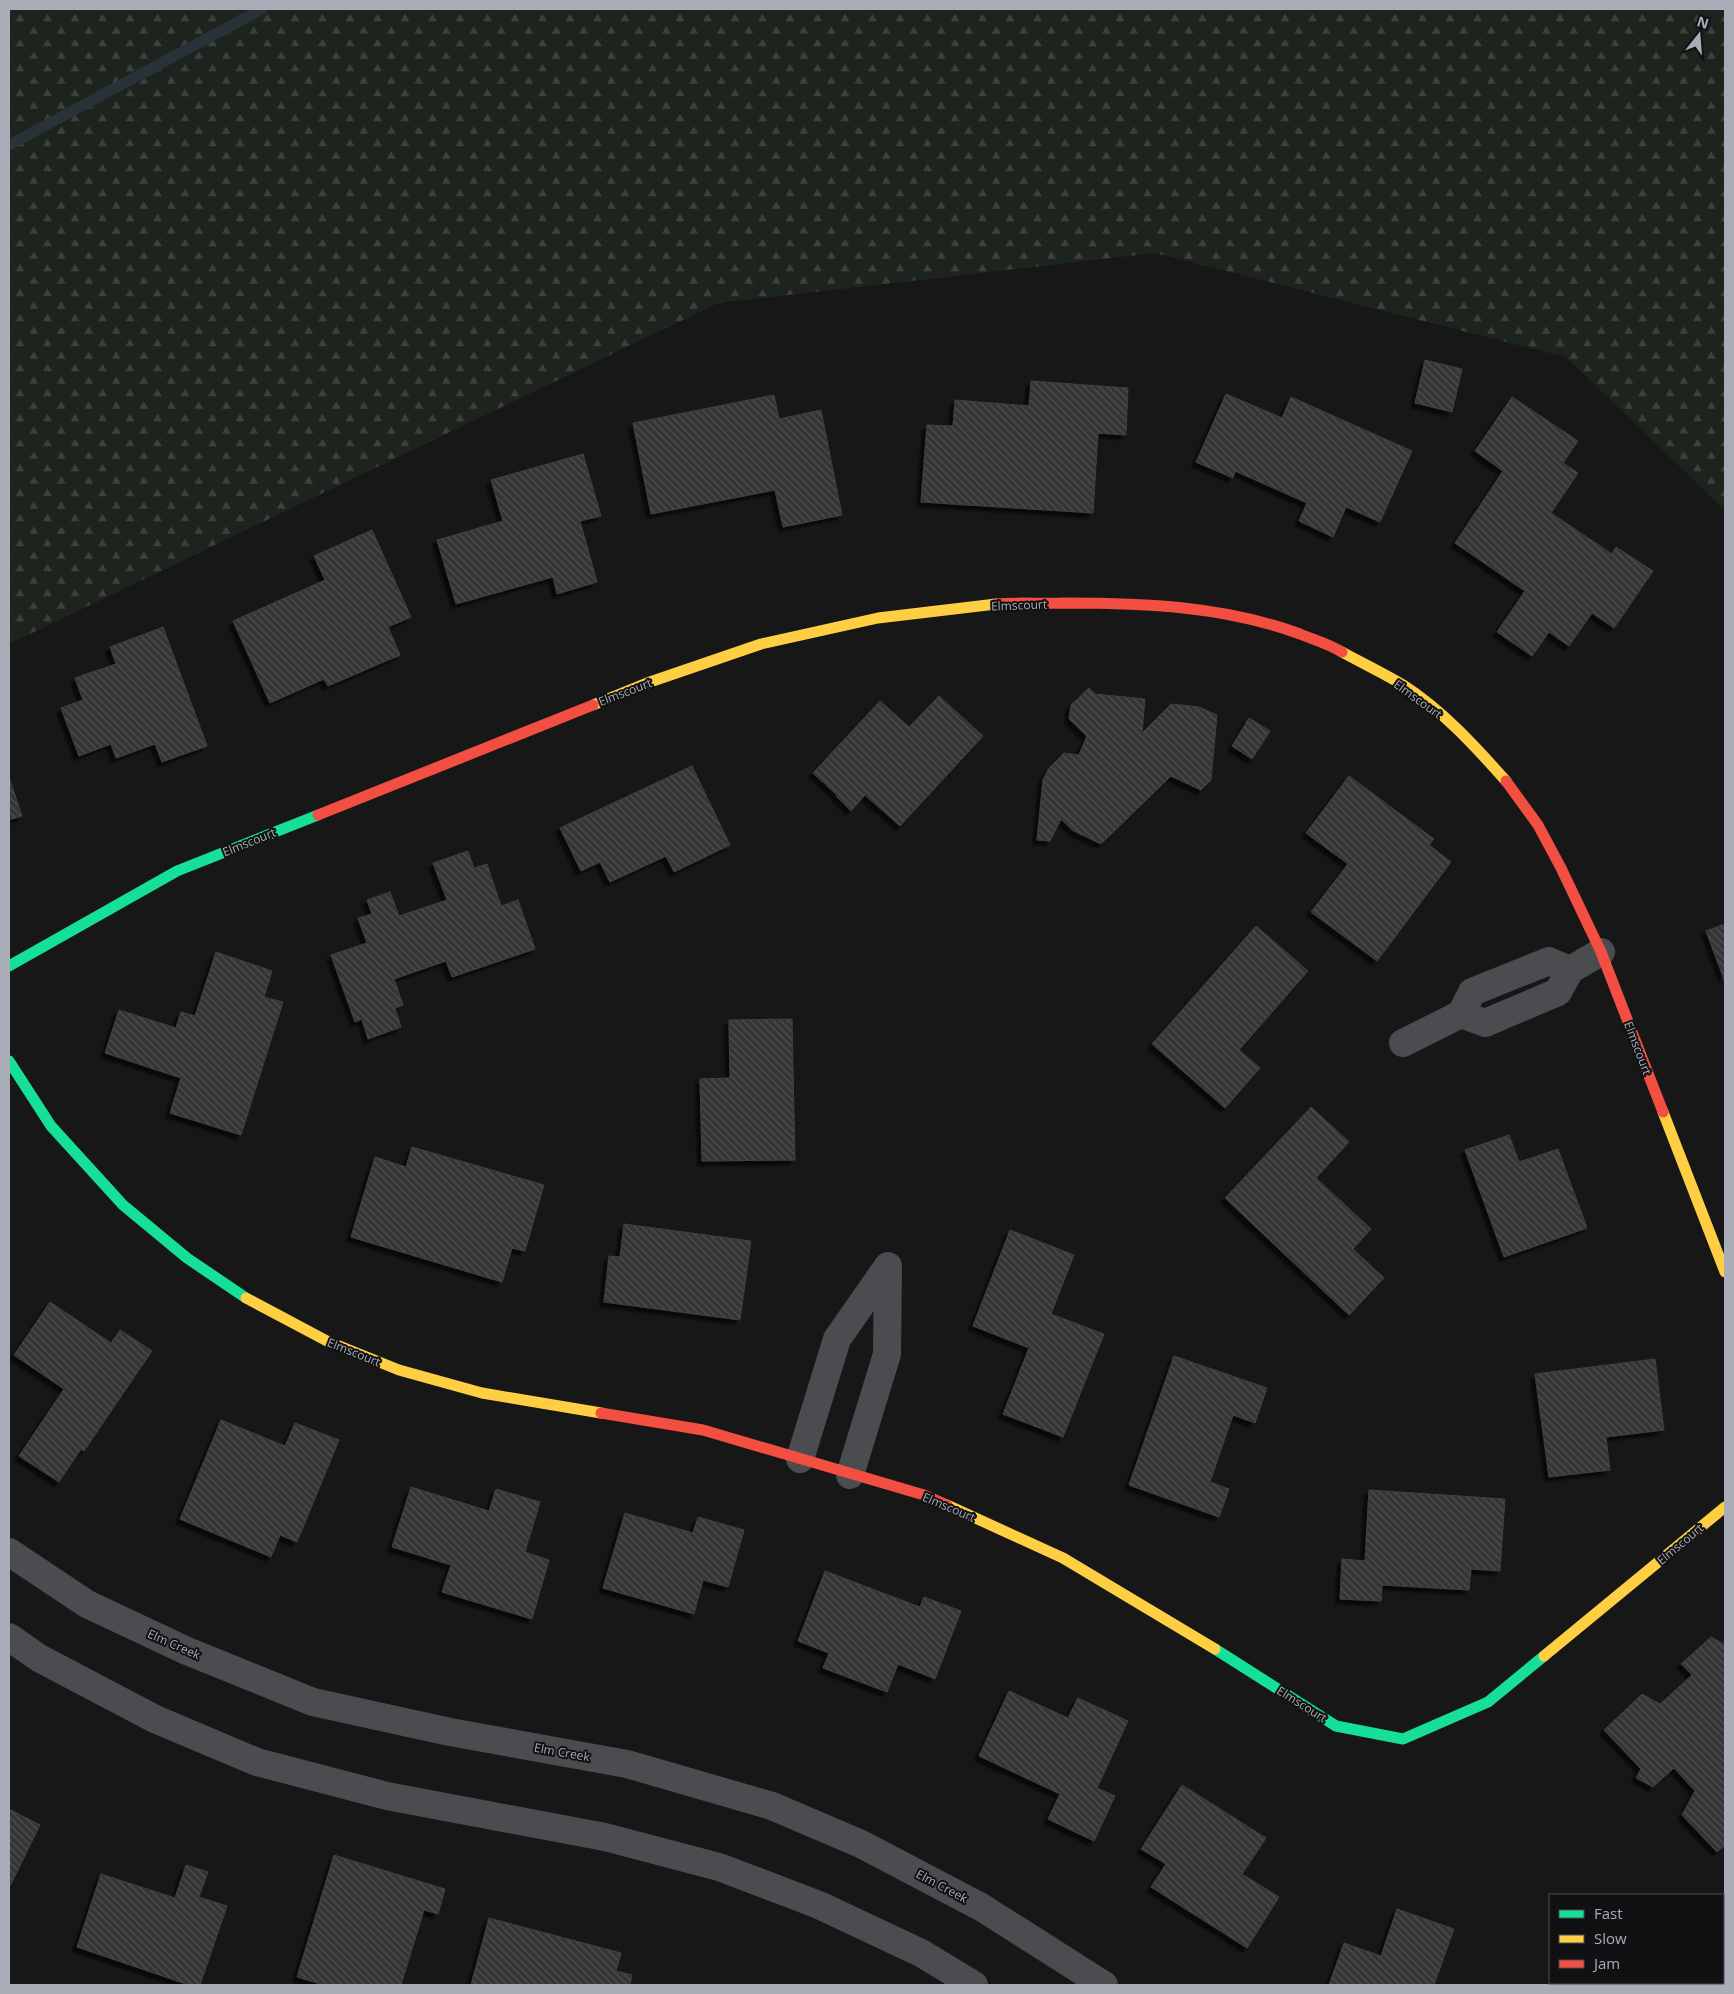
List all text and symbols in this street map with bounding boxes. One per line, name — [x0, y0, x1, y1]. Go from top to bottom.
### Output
north arrow — [1674, 10, 1724, 60]
text: N — [1695, 11, 1711, 33]
street label: Elmscourt — [991, 596, 1047, 614]
street label: Elmscourt — [596, 674, 654, 710]
street label: Elmscourt — [1390, 676, 1446, 722]
street label: Elmscourt — [220, 824, 278, 860]
street label: Elmscourt — [1620, 1019, 1656, 1077]
street label: Elmscourt — [325, 1334, 383, 1370]
street label: Elmscourt — [920, 1488, 978, 1526]
street label: Elmscourt — [1653, 1519, 1707, 1569]
street label: Elm Creek — [145, 1625, 204, 1663]
street label: Elmscourt — [1274, 1682, 1330, 1726]
street label: Elm Creek — [533, 1739, 592, 1765]
street label: Elm Creek — [913, 1865, 971, 1907]
legend — [1549, 1894, 1724, 1984]
text: Fast — [1594, 1903, 1623, 1923]
text: Slow — [1594, 1928, 1627, 1948]
text: Jam — [1592, 1953, 1620, 1973]

